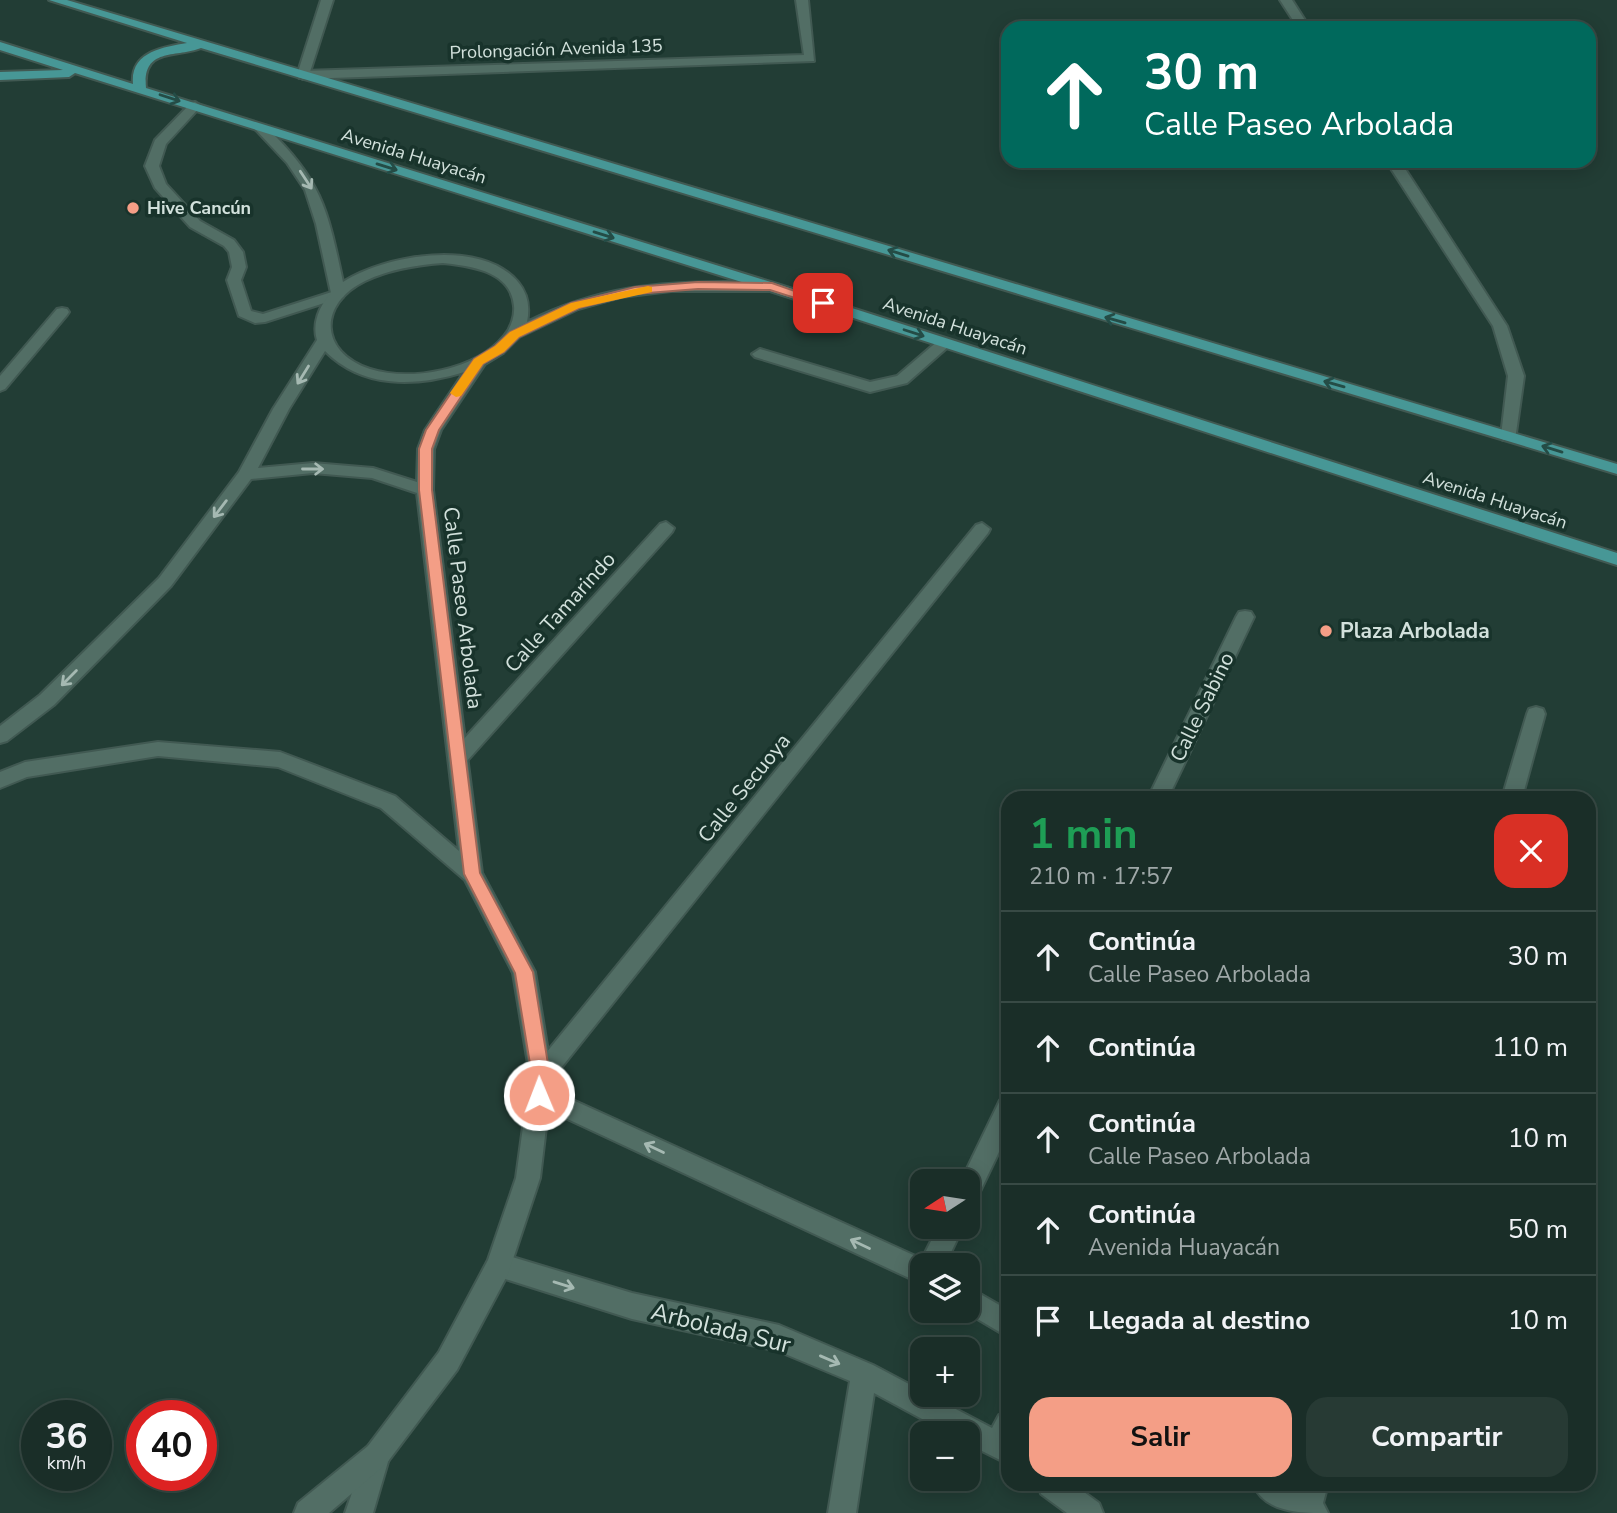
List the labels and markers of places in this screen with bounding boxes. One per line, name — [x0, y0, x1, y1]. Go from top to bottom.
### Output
place label: Hive Cancún — [147, 196, 251, 220]
marker: Hive Cancún — [125, 200, 141, 216]
pin — [793, 273, 853, 333]
place label: Plaza Arbolada — [1340, 617, 1490, 645]
marker: Plaza Arbolada — [1318, 623, 1334, 639]

